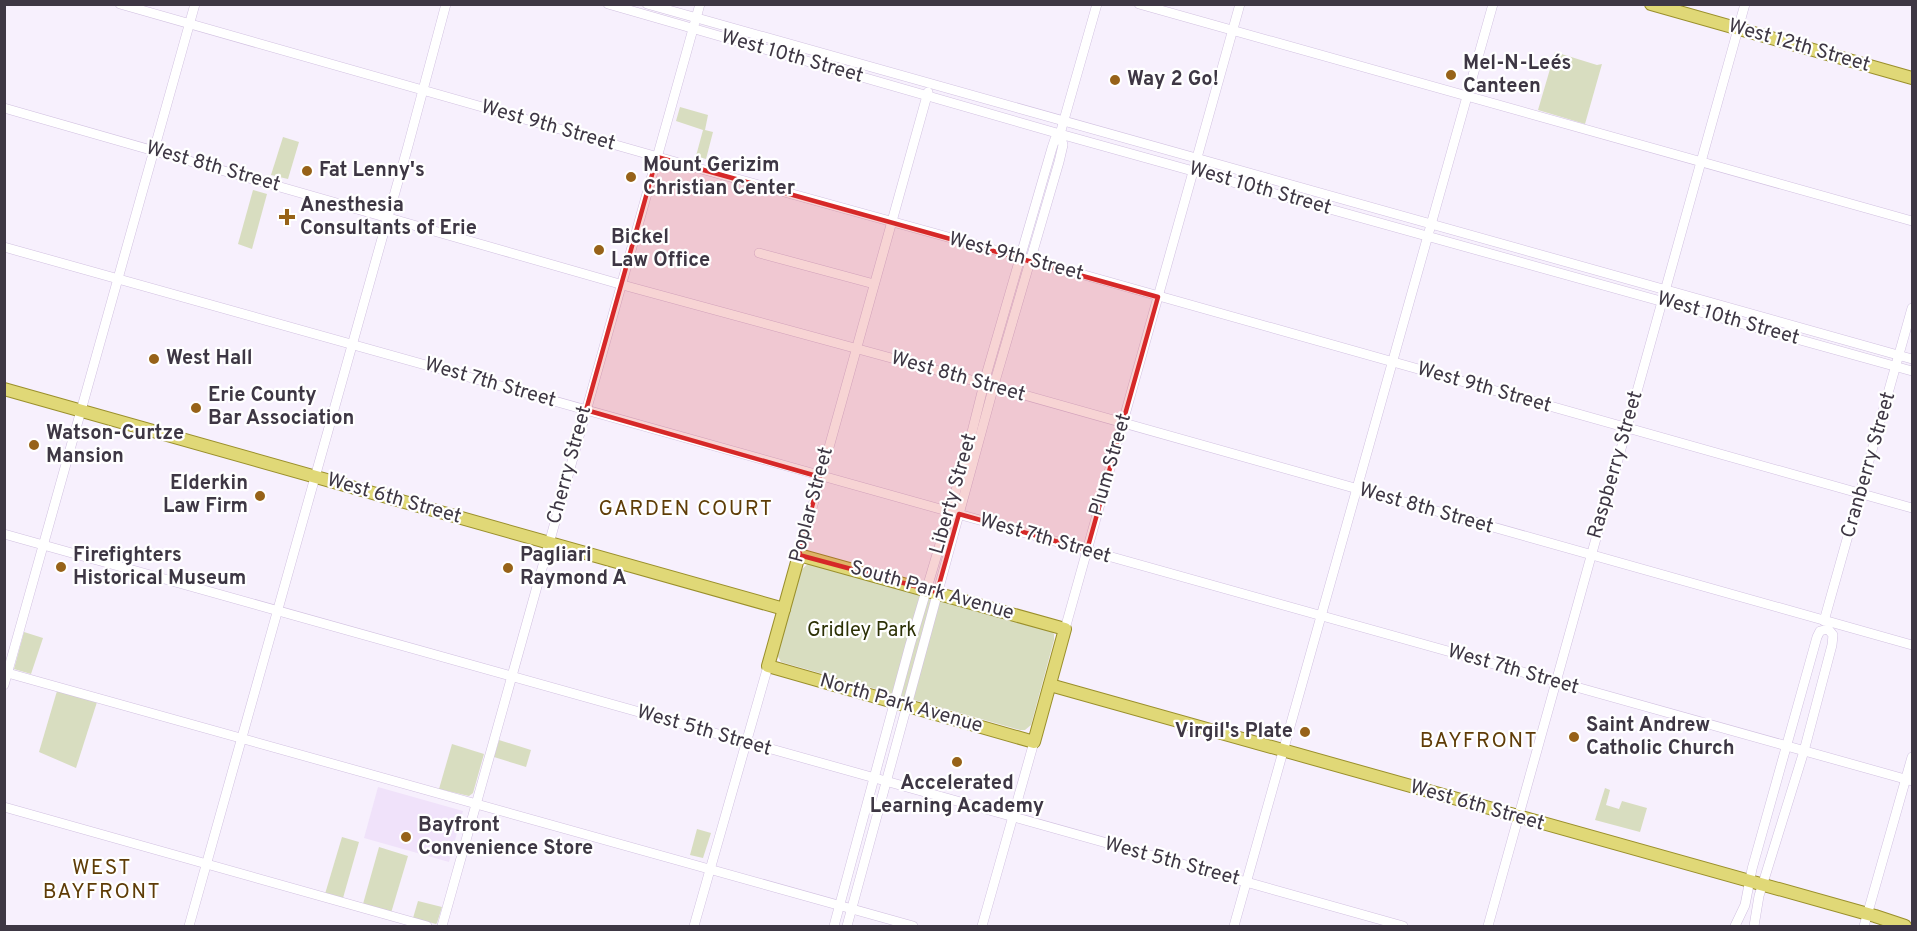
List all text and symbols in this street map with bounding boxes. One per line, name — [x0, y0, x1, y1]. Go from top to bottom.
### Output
street label: West 12th Street — [1725, 13, 1873, 79]
street label: West 10th Street — [718, 24, 866, 90]
place label: Mel-N-Lee´s Canteen — [1463, 51, 1571, 100]
place label: Way 2 Go! — [1127, 67, 1219, 93]
marker: Mel-N-Lee´s Canteen — [1444, 68, 1458, 82]
marker: Way 2 Go! — [1108, 73, 1122, 87]
street label: West 9th Street — [478, 94, 618, 158]
street label: West 8th Street — [143, 135, 283, 199]
place label: Mount Gerizim Christian Center — [643, 153, 796, 202]
street label: West 10th Street — [1186, 156, 1334, 222]
place label: Fat Lenny's — [319, 158, 425, 184]
marker: Fat Lenny's — [300, 164, 314, 178]
marker: Mount Gerizim Christian Center — [624, 170, 638, 184]
place label: Anesthesia Consultants of Erie — [300, 193, 477, 242]
marker: Anesthesia Consultants of Erie — [278, 208, 296, 226]
place label: Bickel Law Office — [611, 225, 710, 274]
street label: West 9th Street — [946, 227, 1086, 287]
marker: Bickel Law Office — [592, 243, 606, 257]
street label: West 10th Street — [1654, 286, 1802, 352]
street label: West 8th Street — [888, 345, 1028, 409]
place label: West Hall — [166, 346, 253, 372]
marker: West Hall — [147, 352, 161, 366]
street label: West 7th Street — [421, 352, 559, 414]
street label: West 9th Street — [1414, 356, 1554, 420]
place label: Erie County Bar Association — [208, 383, 354, 432]
street label: Raspberry Street — [1582, 388, 1650, 542]
street label: Cranberry Street — [1836, 389, 1902, 541]
marker: Erie County Bar Association — [189, 401, 203, 415]
street label: Cherry Street — [542, 403, 598, 527]
street label: Plum Street — [1084, 410, 1138, 520]
place label: Watson-Curtze Mansion — [46, 421, 184, 470]
street label: Liberty Street — [924, 431, 984, 557]
marker: Watson-Curtze Mansion — [27, 438, 41, 452]
street label: Poplar Street — [784, 444, 840, 566]
street label: West 6th Street — [324, 467, 464, 531]
place label: Elderkin Law Firm — [163, 471, 248, 520]
street label: West 8th Street — [1356, 477, 1496, 541]
marker: Elderkin Law Firm — [253, 489, 267, 503]
district label: GARDEN COURT — [598, 496, 774, 523]
street label: West 7th Street — [976, 508, 1114, 570]
place label: Firefighters Historical Museum — [73, 543, 246, 592]
place label: Pagliari Raymond A — [520, 543, 626, 592]
street label: South Park Avenue — [847, 555, 1017, 627]
marker: Firefighters Historical Museum — [54, 560, 68, 574]
marker: Pagliari Raymond A — [501, 561, 515, 575]
park label: Gridley Park — [807, 618, 917, 644]
street label: West 7th Street — [1444, 639, 1582, 701]
street label: North Park Avenue — [816, 668, 986, 740]
street label: West 5th Street — [634, 699, 774, 763]
place label: Saint Andrew Catholic Church — [1586, 713, 1735, 762]
place label: Virgil's Plate — [1175, 719, 1293, 745]
marker: Virgil's Plate — [1298, 725, 1312, 739]
district label: BAYFRONT — [1420, 728, 1538, 755]
marker: Saint Andrew Catholic Church — [1567, 730, 1581, 744]
marker: Accelerated Learning Academy — [950, 755, 964, 769]
place label: Accelerated Learning Academy — [870, 771, 1044, 820]
street label: West 6th Street — [1407, 774, 1547, 838]
place label: Bayfront Convenience Store — [418, 813, 593, 862]
marker: Bayfront Convenience Store — [399, 830, 413, 844]
street label: West 5th Street — [1102, 831, 1242, 893]
district label: WEST BAYFRONT — [43, 855, 161, 906]

